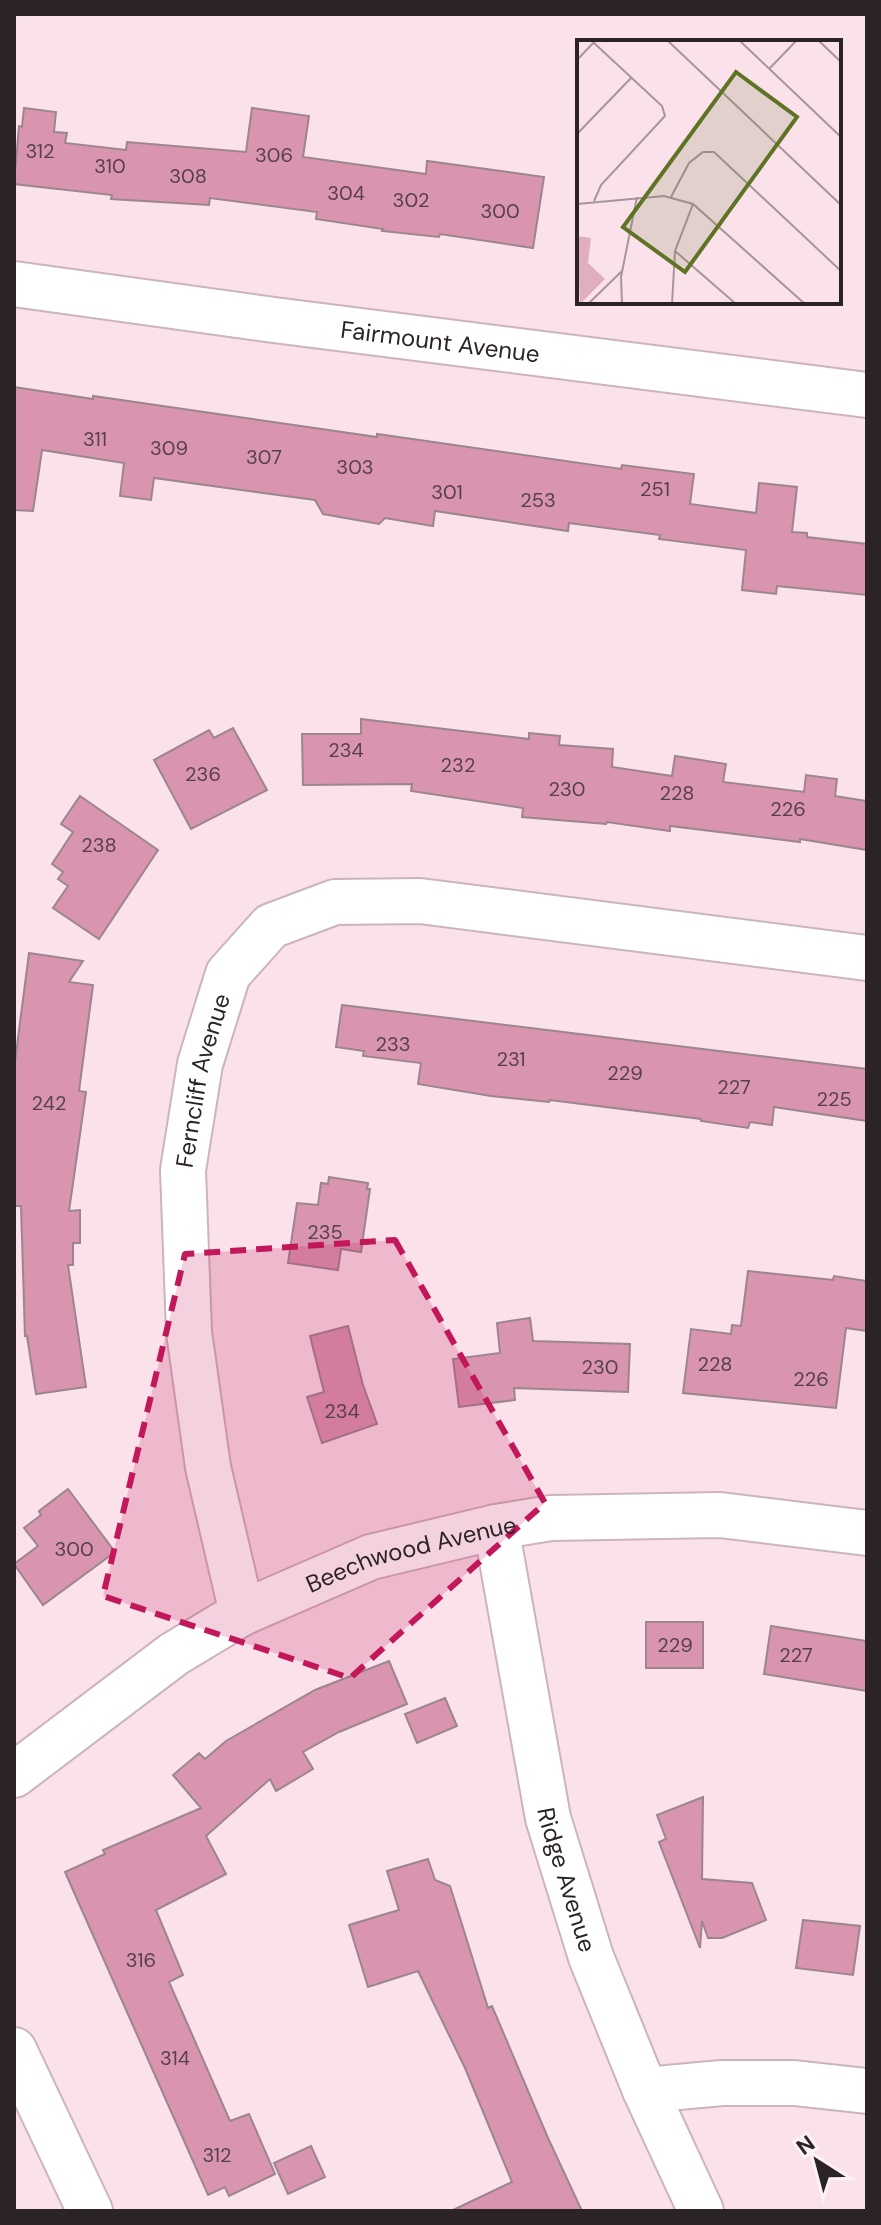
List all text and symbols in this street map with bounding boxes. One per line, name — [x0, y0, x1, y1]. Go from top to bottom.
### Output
inset map — [577, 40, 841, 304]
house number: 312 — [25, 138, 55, 164]
house number: 306 — [255, 142, 293, 168]
house number: 310 — [94, 153, 126, 179]
house number: 308 — [169, 163, 207, 189]
house number: 304 — [327, 180, 365, 206]
house number: 302 — [393, 187, 429, 213]
house number: 300 — [480, 198, 520, 224]
street label: Fairmount Avenue — [339, 313, 542, 369]
house number: 311 — [83, 426, 107, 452]
house number: 309 — [150, 435, 188, 461]
house number: 307 — [246, 444, 282, 470]
house number: 303 — [336, 454, 374, 480]
house number: 251 — [640, 476, 670, 502]
house number: 301 — [431, 479, 463, 505]
house number: 253 — [520, 487, 556, 513]
house number: 234 — [328, 737, 364, 763]
house number: 232 — [441, 752, 475, 778]
house number: 236 — [185, 761, 221, 787]
house number: 230 — [548, 776, 586, 802]
house number: 228 — [660, 780, 694, 806]
house number: 226 — [770, 796, 806, 822]
house number: 238 — [81, 832, 117, 858]
street label: Ferncliff Avenue — [168, 989, 237, 1170]
house number: 233 — [375, 1031, 411, 1057]
house number: 231 — [496, 1046, 526, 1072]
house number: 229 — [607, 1060, 643, 1086]
house number: 227 — [717, 1074, 751, 1100]
house number: 225 — [816, 1086, 852, 1112]
house number: 242 — [32, 1090, 66, 1116]
house number: 235 — [307, 1219, 343, 1245]
house number: 228 — [698, 1351, 732, 1377]
house number: 230 — [581, 1354, 619, 1380]
house number: 226 — [793, 1366, 829, 1392]
house number: 234 — [324, 1398, 360, 1424]
street label: Beechwood Avenue — [301, 1508, 518, 1599]
house number: 300 — [54, 1536, 94, 1562]
house number: 229 — [657, 1632, 693, 1658]
house number: 227 — [779, 1642, 813, 1668]
street label: Ridge Avenue — [531, 1805, 604, 1956]
house number: 316 — [126, 1947, 156, 1973]
house number: 314 — [160, 2045, 190, 2071]
north arrow — [777, 2121, 857, 2201]
text: N — [791, 2129, 821, 2162]
house number: 312 — [202, 2142, 232, 2168]

